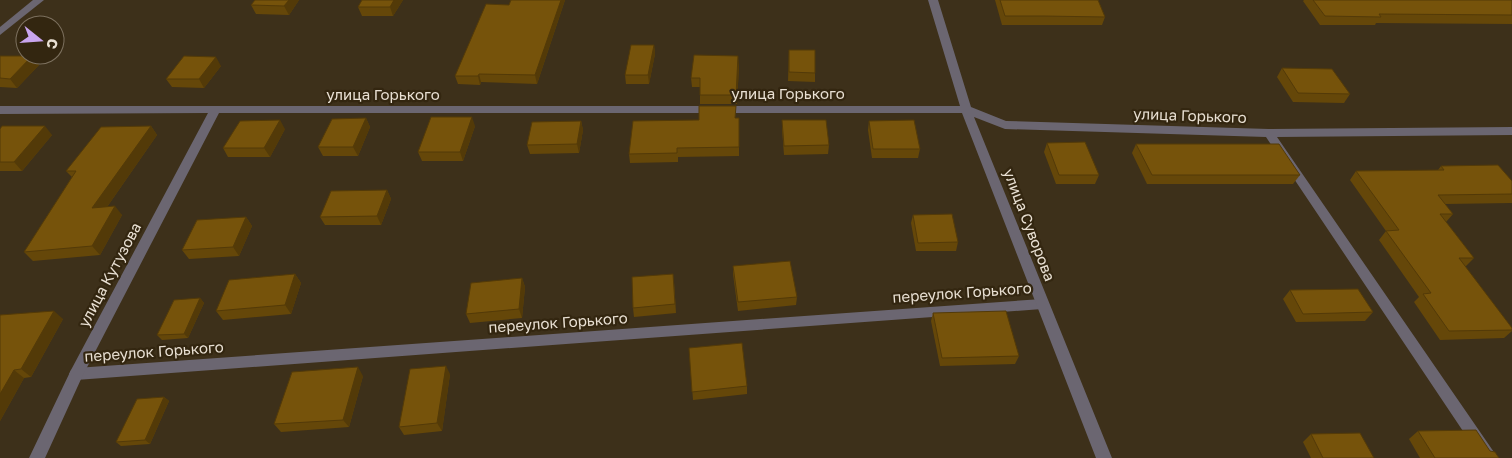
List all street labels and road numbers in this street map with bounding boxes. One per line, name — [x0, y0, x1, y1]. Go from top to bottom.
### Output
street label: улица Горького — [731, 84, 845, 102]
street label: улица Горького — [326, 85, 440, 103]
street label: улица Горького — [1133, 104, 1247, 126]
street label: улица Суворова — [1000, 166, 1060, 283]
street label: улица Кутузова — [74, 219, 144, 330]
street label: переулок Горького — [892, 278, 1032, 306]
street label: переулок Горького — [488, 308, 628, 336]
street label: переулок Горького — [84, 337, 224, 365]

